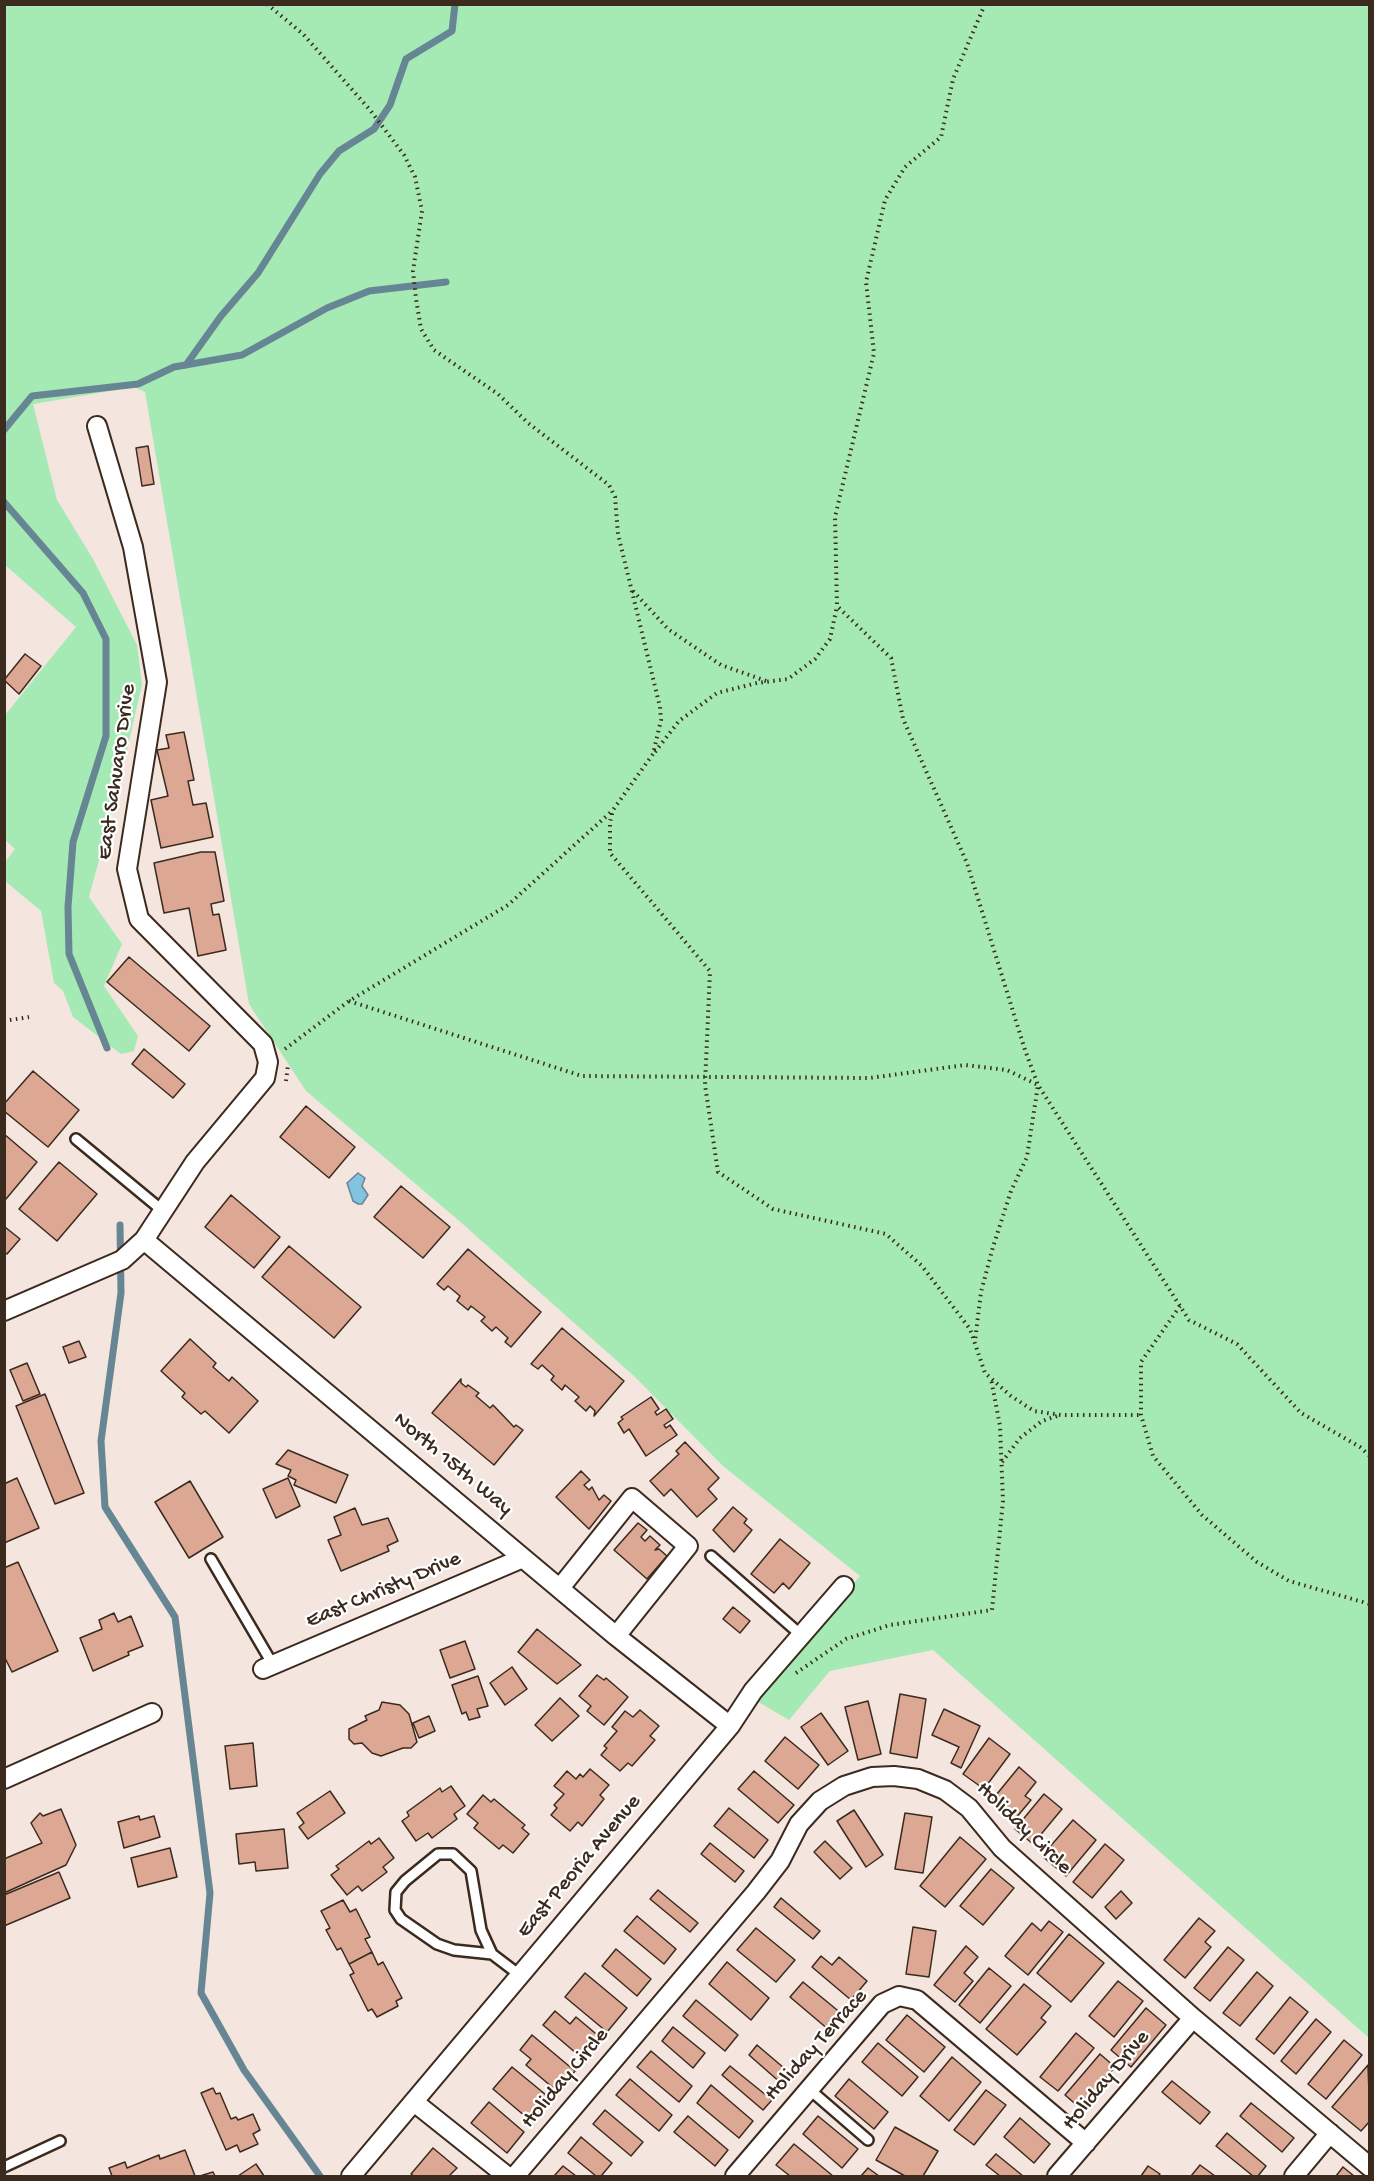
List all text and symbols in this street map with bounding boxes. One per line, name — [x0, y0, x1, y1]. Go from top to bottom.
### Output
street label: East Sahuaro Drive — [93, 682, 143, 862]
street label: North 15th Way — [387, 1407, 517, 1523]
street label: East Christy Drive — [303, 1547, 465, 1635]
street label: Holiday Circle — [970, 1777, 1076, 1881]
street label: East Peoria Avenue — [512, 1790, 648, 1944]
street label: Holiday Terrace — [760, 1985, 874, 2107]
street label: Holiday Circle — [516, 2023, 616, 2135]
street label: Holiday Drive — [1057, 2026, 1157, 2136]

